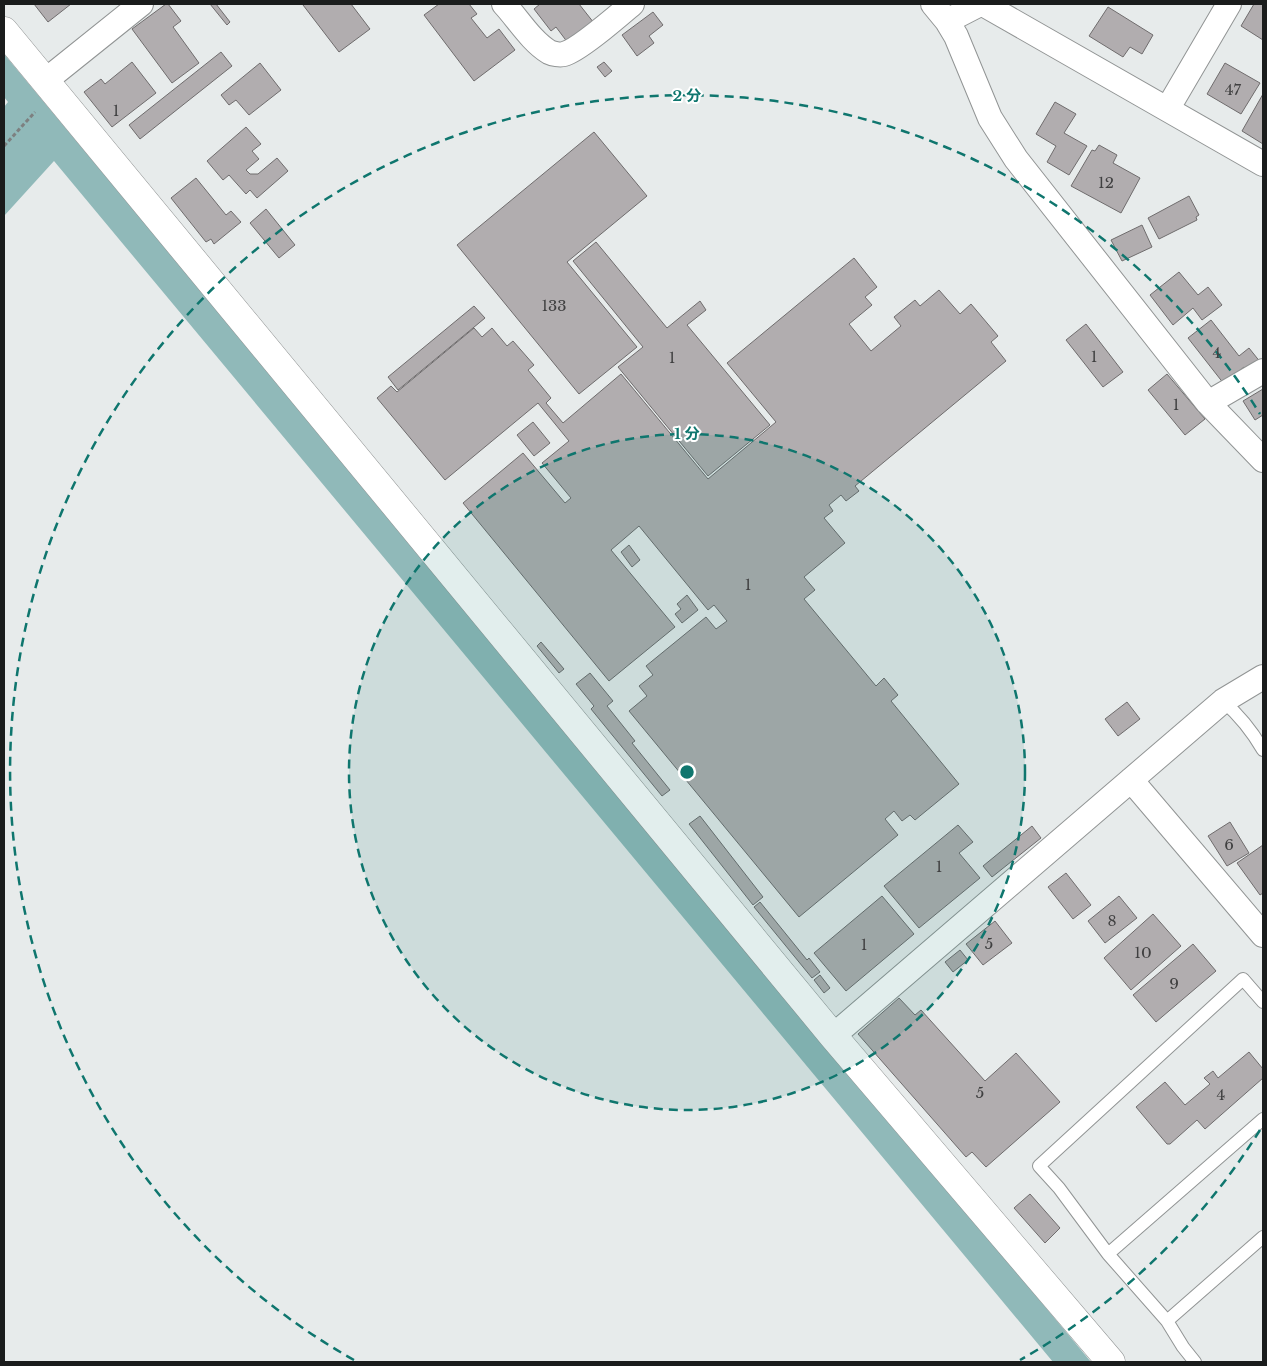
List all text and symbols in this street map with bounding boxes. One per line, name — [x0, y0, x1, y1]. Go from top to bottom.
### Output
house number: 47 — [1225, 80, 1242, 99]
text: 2 分 — [673, 86, 701, 105]
house number: 1 — [113, 101, 119, 120]
house number: 12 — [1098, 173, 1114, 192]
house number: 133 — [541, 296, 567, 315]
house number: 4 — [1213, 343, 1221, 362]
house number: 1 — [1091, 347, 1097, 366]
house number: 1 — [669, 348, 675, 367]
house number: 1 — [1173, 395, 1179, 414]
text: 1 分 — [674, 424, 700, 443]
house number: 1 — [745, 575, 751, 594]
centre of rings — [678, 763, 696, 781]
house number: 6 — [1224, 835, 1234, 854]
house number: 1 — [936, 857, 942, 876]
house number: 8 — [1107, 911, 1117, 930]
house number: 5 — [985, 934, 993, 953]
house number: 1 — [861, 935, 867, 954]
house number: 10 — [1134, 943, 1152, 962]
house number: 9 — [1169, 974, 1179, 993]
house number: 5 — [976, 1083, 984, 1102]
house number: 4 — [1217, 1085, 1225, 1104]

